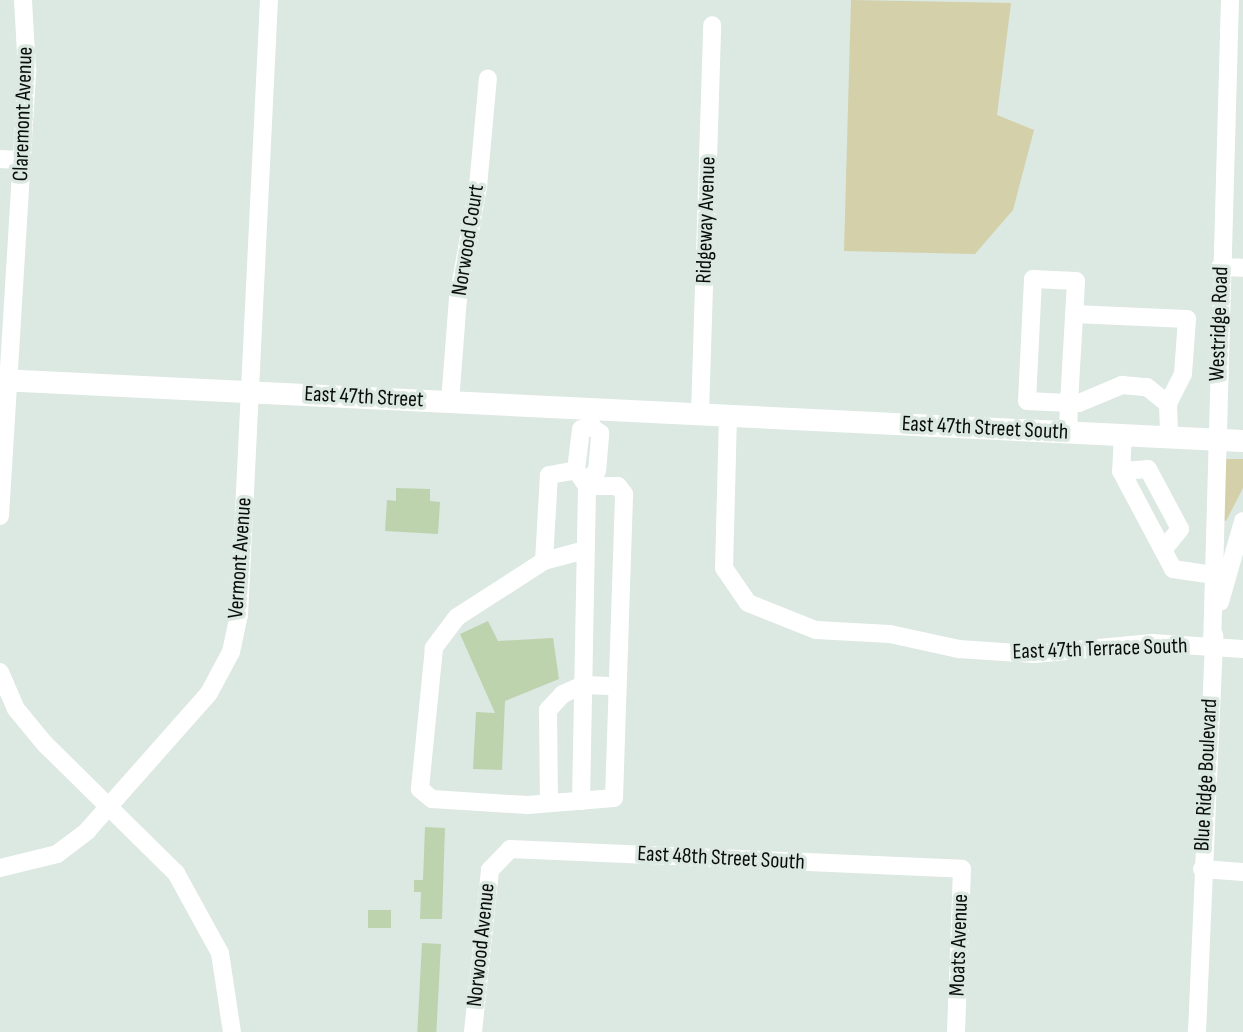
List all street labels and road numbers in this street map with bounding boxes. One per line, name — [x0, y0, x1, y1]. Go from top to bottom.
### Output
street label: Claremont Avenue — [7, 46, 39, 182]
street label: Ridgeway Avenue — [691, 156, 721, 284]
street label: Norwood Court — [446, 182, 490, 298]
street label: Westridge Road — [1204, 266, 1234, 382]
street label: East 47th Street — [304, 381, 424, 413]
street label: East 47th Street South — [901, 410, 1069, 446]
street label: Vermont Avenue — [223, 497, 257, 619]
street label: East 47th Terrace South — [1012, 633, 1188, 665]
street label: Blue Ridge Boulevard — [1189, 698, 1223, 852]
street label: East 48th Street South — [637, 840, 805, 876]
street label: Norwood Avenue — [461, 882, 501, 1008]
street label: Moats Avenue — [944, 893, 974, 997]

